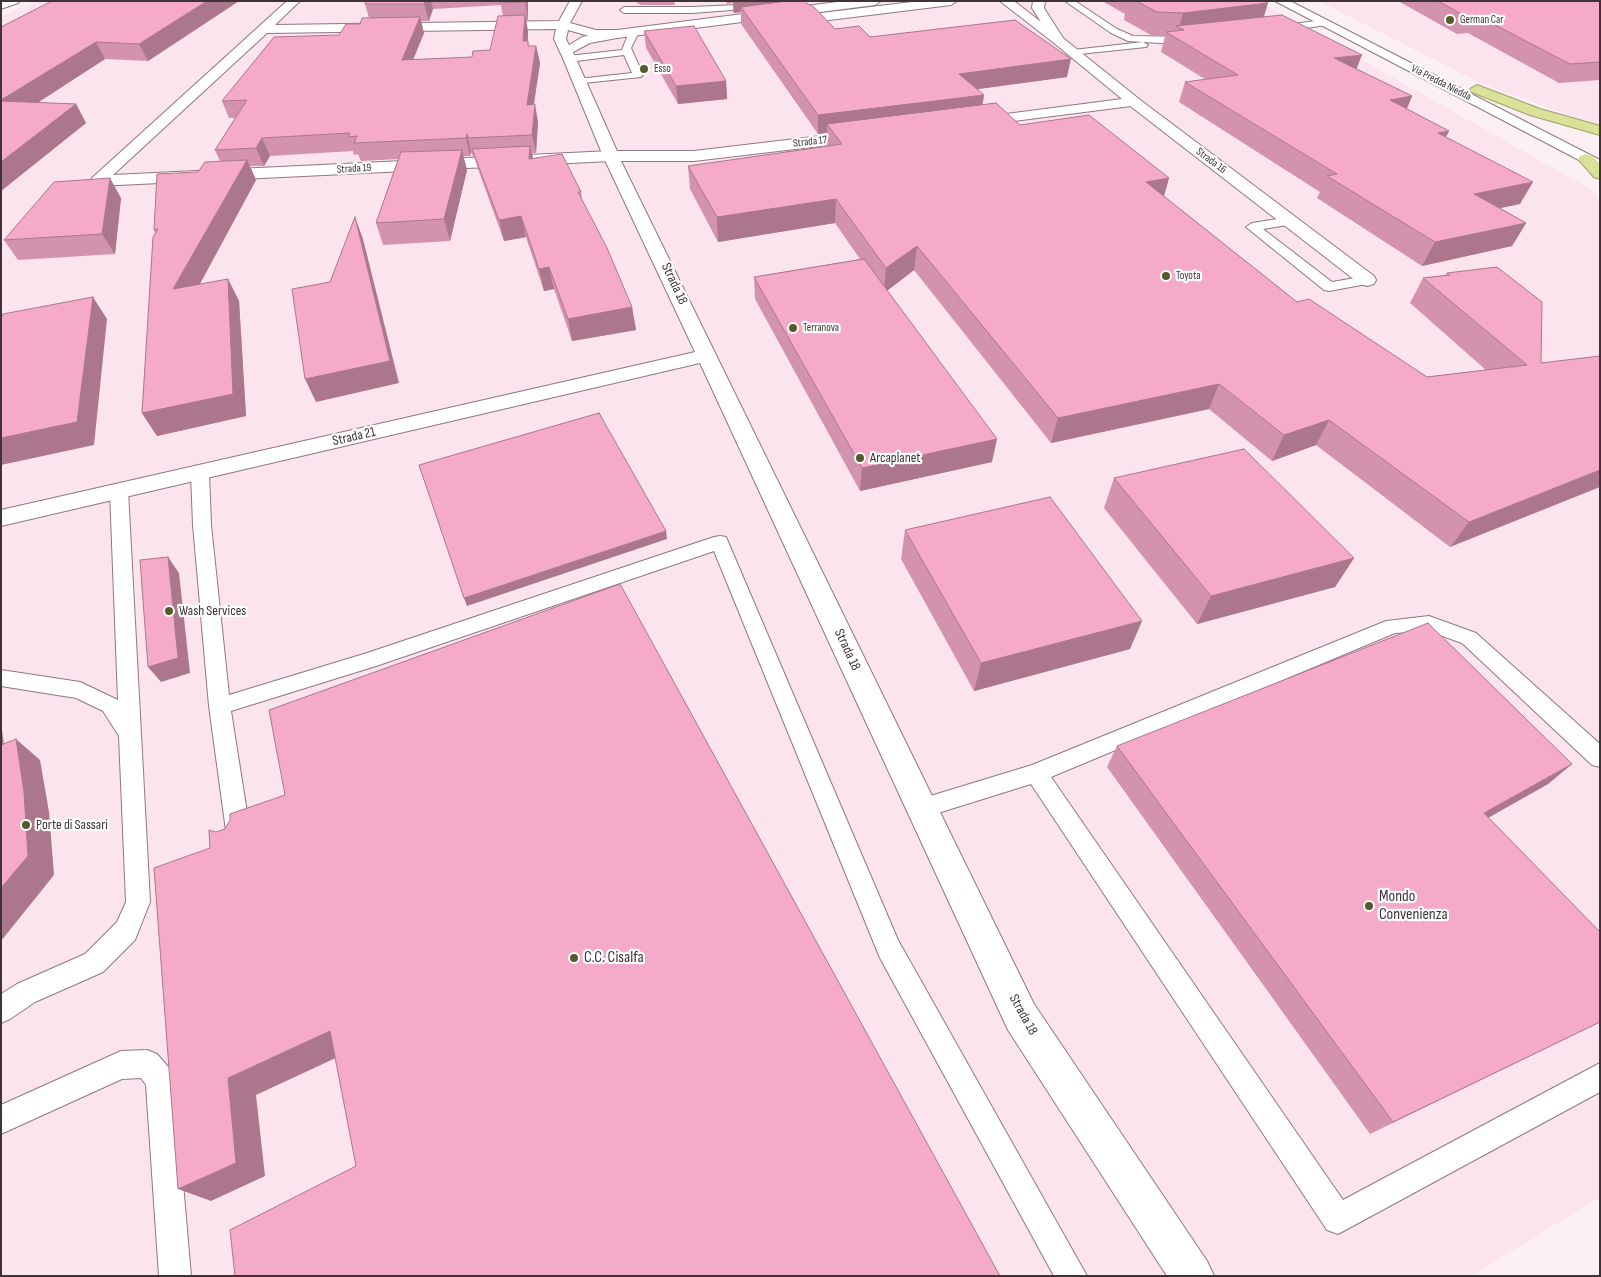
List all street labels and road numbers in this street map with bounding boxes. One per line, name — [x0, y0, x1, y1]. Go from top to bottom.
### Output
street label: Via Predda Niedda — [1409, 62, 1473, 104]
street label: Strada 17 — [792, 133, 828, 151]
street label: Strada 16 — [1193, 145, 1229, 177]
street label: Strada 19 — [336, 162, 372, 176]
street label: Strada 18 — [657, 261, 691, 307]
street label: Strada 21 — [331, 424, 377, 450]
street label: Strada 18 — [830, 627, 864, 673]
street label: Strada 18 — [1005, 992, 1041, 1038]

